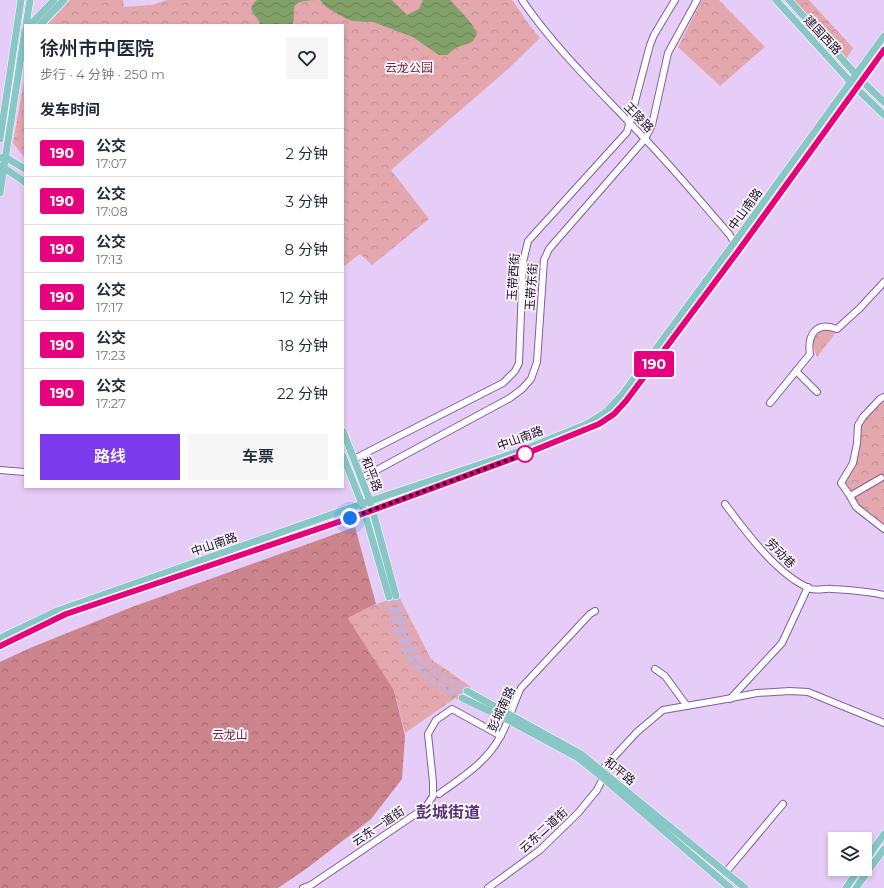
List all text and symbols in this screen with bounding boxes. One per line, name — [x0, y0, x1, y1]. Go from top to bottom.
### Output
street label: 建国西路 — [801, 12, 845, 58]
text: 徐州市中医院 — [40, 37, 154, 60]
button: heart — [286, 37, 328, 79]
park label: 云龙公园 — [385, 60, 433, 75]
text: 步行 · 4 分钟 · 250 m — [40, 66, 165, 82]
street label: 王陵路 — [621, 99, 657, 135]
text: 发车时间 — [40, 100, 100, 119]
text: 公交 — [96, 136, 126, 155]
text: 190 — [50, 144, 74, 162]
text: 2 分钟 — [286, 144, 328, 163]
text: 17:07 — [96, 155, 127, 171]
text: 公交 — [96, 184, 126, 203]
street label: 中山南路 — [725, 185, 765, 233]
text: 190 — [50, 192, 74, 210]
text: 3 分钟 — [286, 192, 328, 211]
text: 17:08 — [96, 203, 128, 219]
text: 公交 — [96, 232, 126, 251]
text: 190 — [50, 240, 74, 258]
text: 8 分钟 — [284, 240, 328, 259]
text: 17:13 — [96, 251, 123, 267]
street label: 玉带西街 — [504, 253, 522, 301]
street label: 玉带东街 — [522, 263, 540, 311]
text: 公交 — [96, 280, 126, 299]
text: 190 — [50, 288, 74, 306]
text: 12 分钟 — [280, 288, 328, 307]
text: 17:17 — [96, 299, 123, 315]
text: 公交 — [96, 328, 126, 347]
text: 190 — [50, 336, 74, 354]
text: 18 分钟 — [279, 336, 328, 355]
text: 17:23 — [96, 347, 126, 363]
line badge: 190 — [631, 351, 677, 377]
text: 190 — [642, 355, 666, 373]
text: 公交 — [96, 376, 126, 395]
text: 190 — [50, 384, 74, 402]
text: 22 分钟 — [277, 384, 328, 403]
text: 17:27 — [96, 395, 126, 411]
street label: 中山南路 — [495, 423, 545, 453]
button: 路线 — [40, 434, 180, 480]
button: 车票 — [188, 434, 328, 480]
unlabelled marker — [516, 445, 534, 463]
street label: 和平路 — [359, 455, 385, 493]
your location — [340, 508, 360, 528]
street label: 中山南路 — [189, 529, 239, 559]
street label: 劳动巷 — [763, 535, 799, 571]
street label: 彭城南路 — [484, 684, 518, 734]
park label: 云龙山 — [212, 727, 248, 742]
street label: 和平路 — [601, 754, 639, 788]
street label: 云东一道街 — [349, 803, 407, 849]
district label: 彭城街道 — [416, 803, 480, 822]
street label: 云东二道街 — [516, 804, 570, 856]
map controls — [828, 832, 872, 876]
button: layers — [828, 832, 872, 876]

